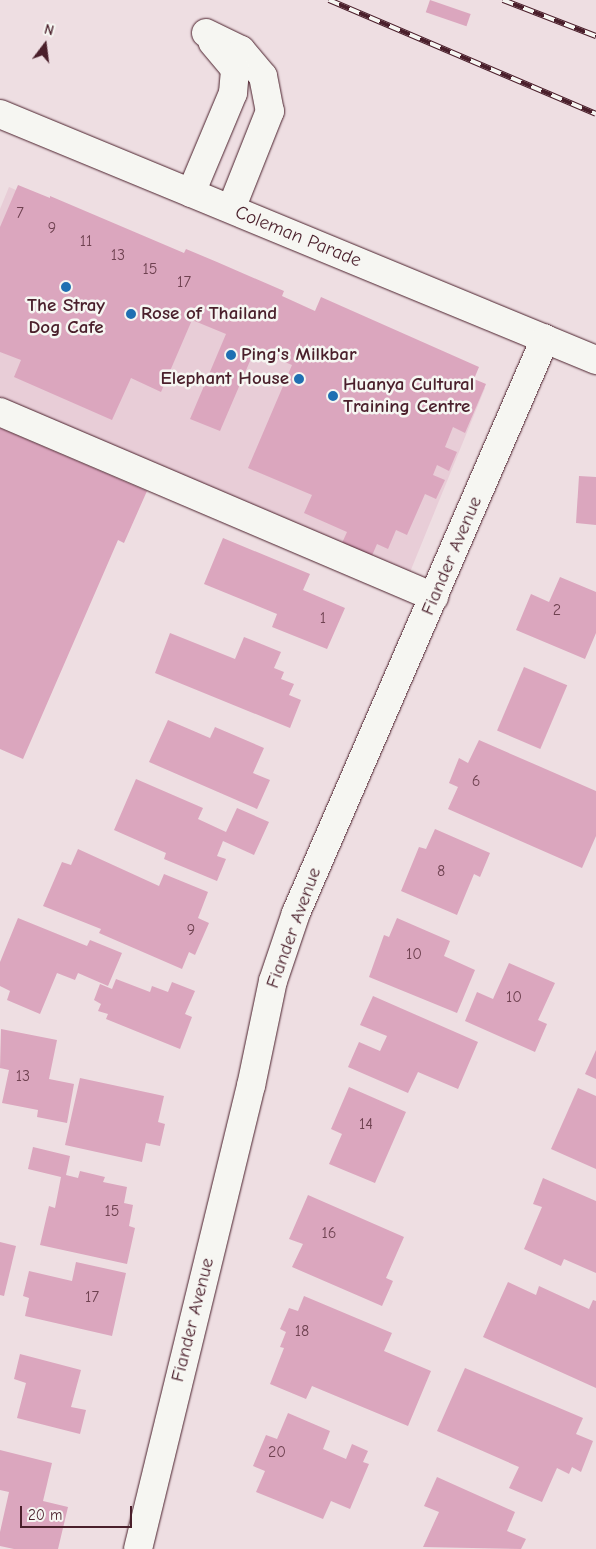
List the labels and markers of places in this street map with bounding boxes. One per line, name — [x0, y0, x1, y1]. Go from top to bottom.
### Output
marker: The Stray Dog Cafe — [60, 281, 72, 293]
place label: The Stray Dog Cafe — [27, 295, 105, 339]
place label: Rose of Thailand — [141, 303, 277, 325]
marker: Rose of Thailand — [125, 308, 137, 320]
place label: Ping's Milkbar — [241, 344, 357, 366]
marker: Ping's Milkbar — [225, 349, 237, 361]
place label: Elephant House — [160, 368, 289, 390]
marker: Elephant House — [293, 373, 305, 385]
place label: Huanya Cultural Training Centre — [343, 374, 474, 418]
marker: Huanya Cultural Training Centre — [327, 390, 339, 402]

